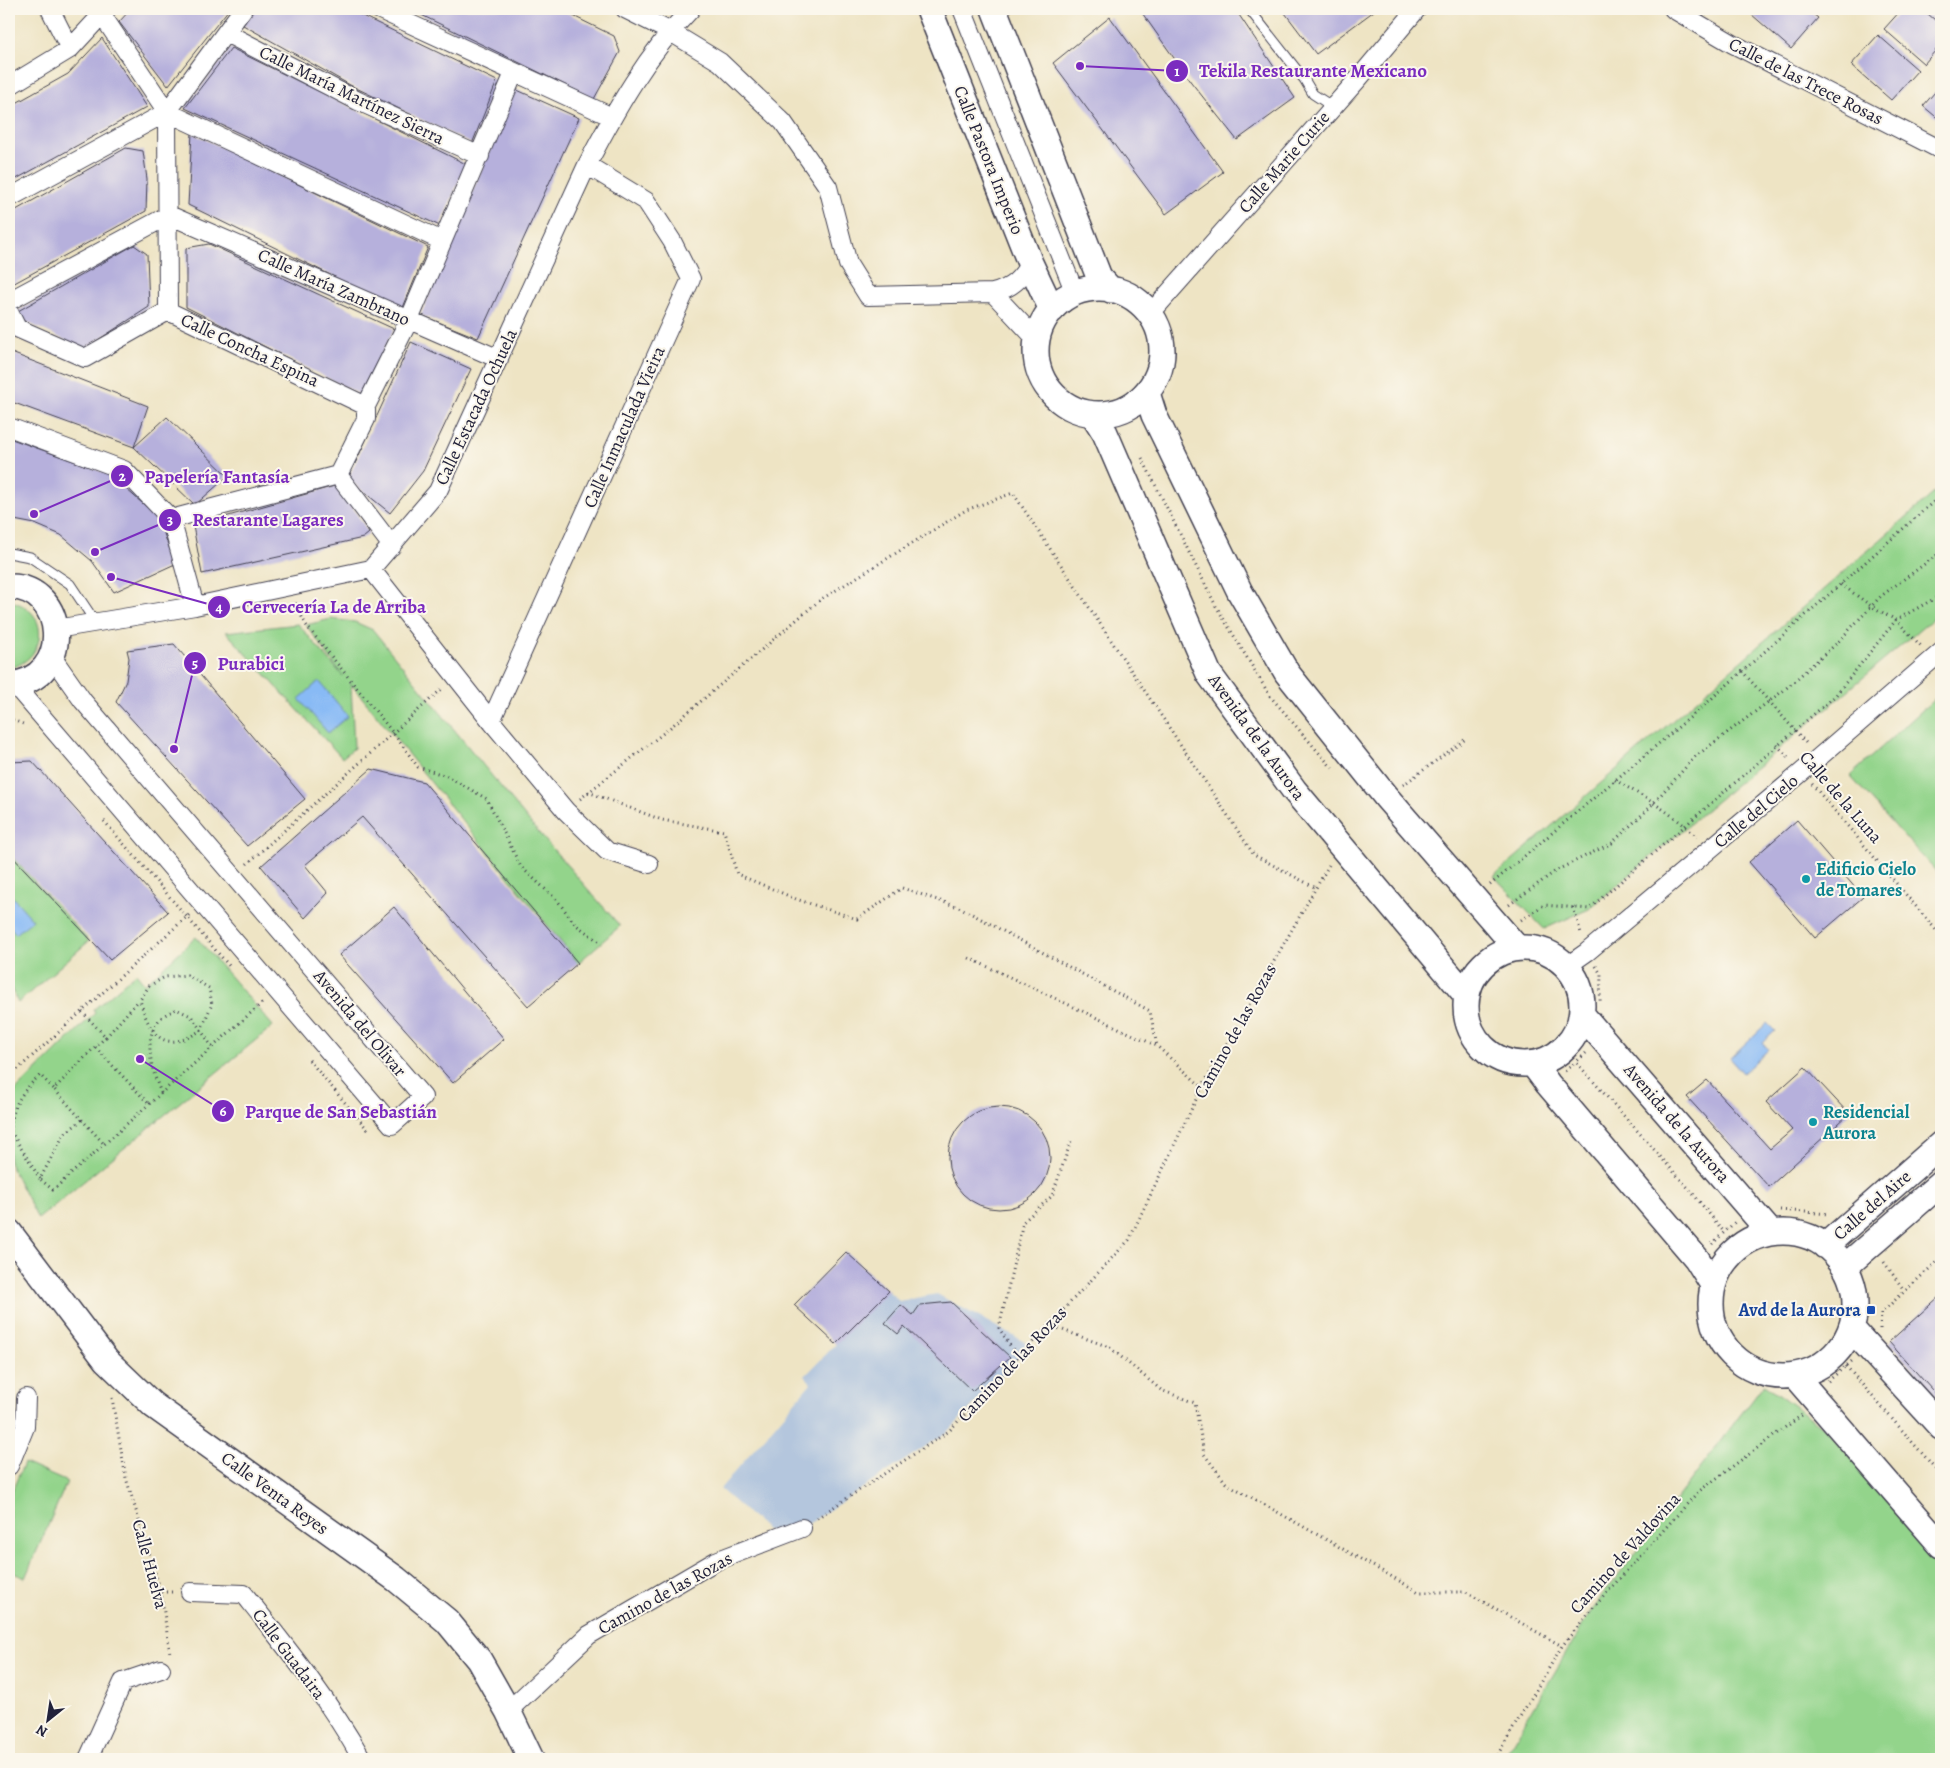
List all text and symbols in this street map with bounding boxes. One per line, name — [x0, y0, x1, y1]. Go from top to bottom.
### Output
street label: Calle de las Trece Rosas — [1725, 32, 1887, 130]
street label: Calle María Martínez Sierra — [255, 40, 449, 151]
callout: Tekila Restaurante Mexicano — [1164, 54, 1437, 88]
text: Tekila Restaurante Mexicano — [1199, 58, 1427, 84]
text: 1 — [1174, 61, 1180, 81]
street label: Calle Pastora Imperio — [948, 82, 1030, 238]
street label: Calle Marie Curie — [1233, 106, 1335, 218]
street label: Calle María Zambrano — [254, 243, 414, 331]
street label: Calle Concha Espina — [177, 307, 323, 393]
street label: Calle Estacada Ochuela — [429, 324, 523, 489]
street label: Calle Inmaculada Vieira — [577, 342, 671, 512]
callout: Papelería Fantasía — [109, 459, 300, 493]
text: Papelería Fantasía — [144, 464, 291, 490]
text: 2 — [118, 466, 126, 486]
callout: Restarante Lagares — [157, 503, 354, 537]
text: Restarante Lagares — [192, 507, 344, 533]
text: 3 — [167, 510, 173, 530]
callout: Cervecería La de Arriba — [206, 590, 436, 624]
text: Cervecería La de Arriba — [242, 594, 427, 620]
text: 4 — [215, 597, 223, 617]
callout: Purabici — [182, 646, 294, 680]
text: Purabici — [217, 651, 285, 677]
text: 5 — [192, 653, 198, 673]
street label: Avenida de la Aurora — [1202, 668, 1311, 806]
street label: Calle de la Luna — [1794, 746, 1888, 849]
street label: Calle del Cielo — [1709, 769, 1803, 853]
place label: Edificio Cielo de Tomares — [1816, 857, 1916, 902]
marker: Edificio Cielo de Tomares — [1800, 873, 1812, 885]
street label: Camino de las Rozas — [1188, 959, 1282, 1103]
street label: Avenida del Olivar — [307, 964, 412, 1082]
street label: Avenida de la Aurora — [1618, 1057, 1736, 1188]
callout: Parque de San Sebastián — [210, 1094, 447, 1128]
text: Parque de San Sebastián — [245, 1099, 437, 1125]
place label: Residencial Aurora — [1822, 1100, 1910, 1145]
text: 6 — [219, 1101, 227, 1121]
marker: Residencial Aurora — [1807, 1116, 1819, 1128]
street label: Calle del Aire — [1828, 1165, 1916, 1245]
place label: Avd de la Aurora — [1737, 1298, 1861, 1322]
street label: Camino de las Rozas — [952, 1301, 1072, 1427]
marker: Avd de la Aurora — [1865, 1304, 1877, 1316]
street label: Calle Venta Reyes — [217, 1446, 333, 1540]
street label: Camino de Valdovina — [1564, 1487, 1686, 1619]
street label: Calle Huelva — [127, 1516, 174, 1612]
street label: Camino de las Rozas — [593, 1546, 737, 1640]
street label: Calle Guadaira — [247, 1604, 331, 1705]
north arrow — [22, 1696, 72, 1746]
text: N — [33, 1720, 51, 1742]

